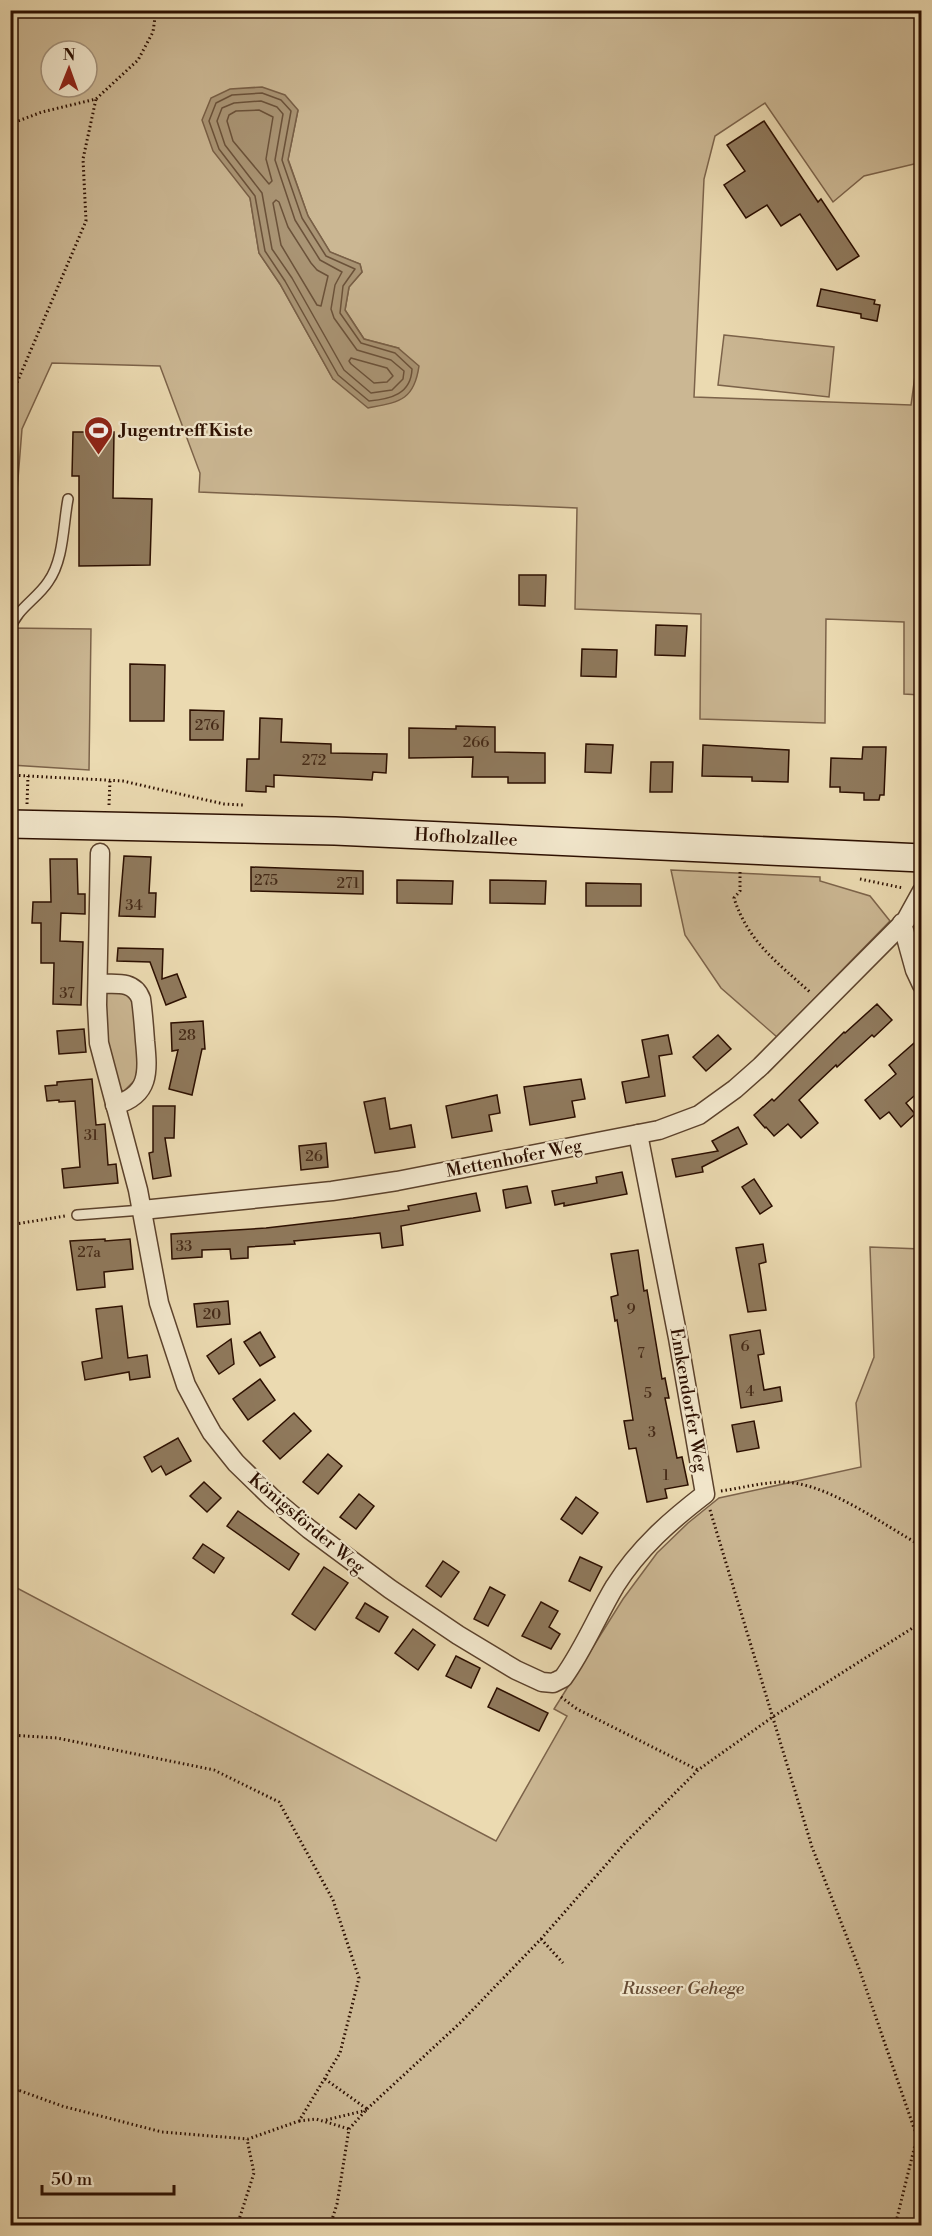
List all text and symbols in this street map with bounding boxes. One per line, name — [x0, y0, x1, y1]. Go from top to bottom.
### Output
north arrow — [39, 39, 99, 99]
text: N — [63, 45, 76, 65]
sports icon: Jugentreff Kiste — [83, 414, 115, 456]
place label: Jugentreff Kiste — [117, 419, 253, 442]
house number: 276 — [195, 716, 219, 735]
house number: 266 — [463, 733, 489, 752]
house number: 272 — [302, 751, 326, 770]
street label: Hofholzallee — [414, 823, 518, 852]
house number: 275 — [254, 871, 278, 890]
house number: 271 — [336, 874, 360, 893]
house number: 34 — [125, 896, 143, 915]
house number: 37 — [59, 984, 75, 1003]
house number: 28 — [178, 1026, 196, 1045]
house number: 31 — [84, 1126, 99, 1145]
street label: Mettenhofer Weg — [444, 1134, 585, 1183]
house number: 26 — [305, 1147, 323, 1166]
house number: 33 — [176, 1237, 192, 1256]
house number: 27a — [77, 1243, 101, 1262]
house number: 9 — [626, 1300, 636, 1319]
house number: 20 — [203, 1305, 221, 1324]
street label: Emkendorfer Weg — [664, 1326, 713, 1475]
house number: 6 — [740, 1337, 750, 1356]
house number: 7 — [637, 1344, 645, 1363]
house number: 4 — [746, 1382, 755, 1401]
house number: 5 — [644, 1384, 652, 1403]
house number: 3 — [648, 1423, 656, 1442]
house number: 1 — [663, 1466, 670, 1485]
street label: Königsförder Weg — [244, 1468, 370, 1579]
park label: Russeer Gehege — [621, 1977, 745, 2000]
scale bar — [42, 2158, 174, 2196]
text: 50 m — [51, 2168, 93, 2191]

